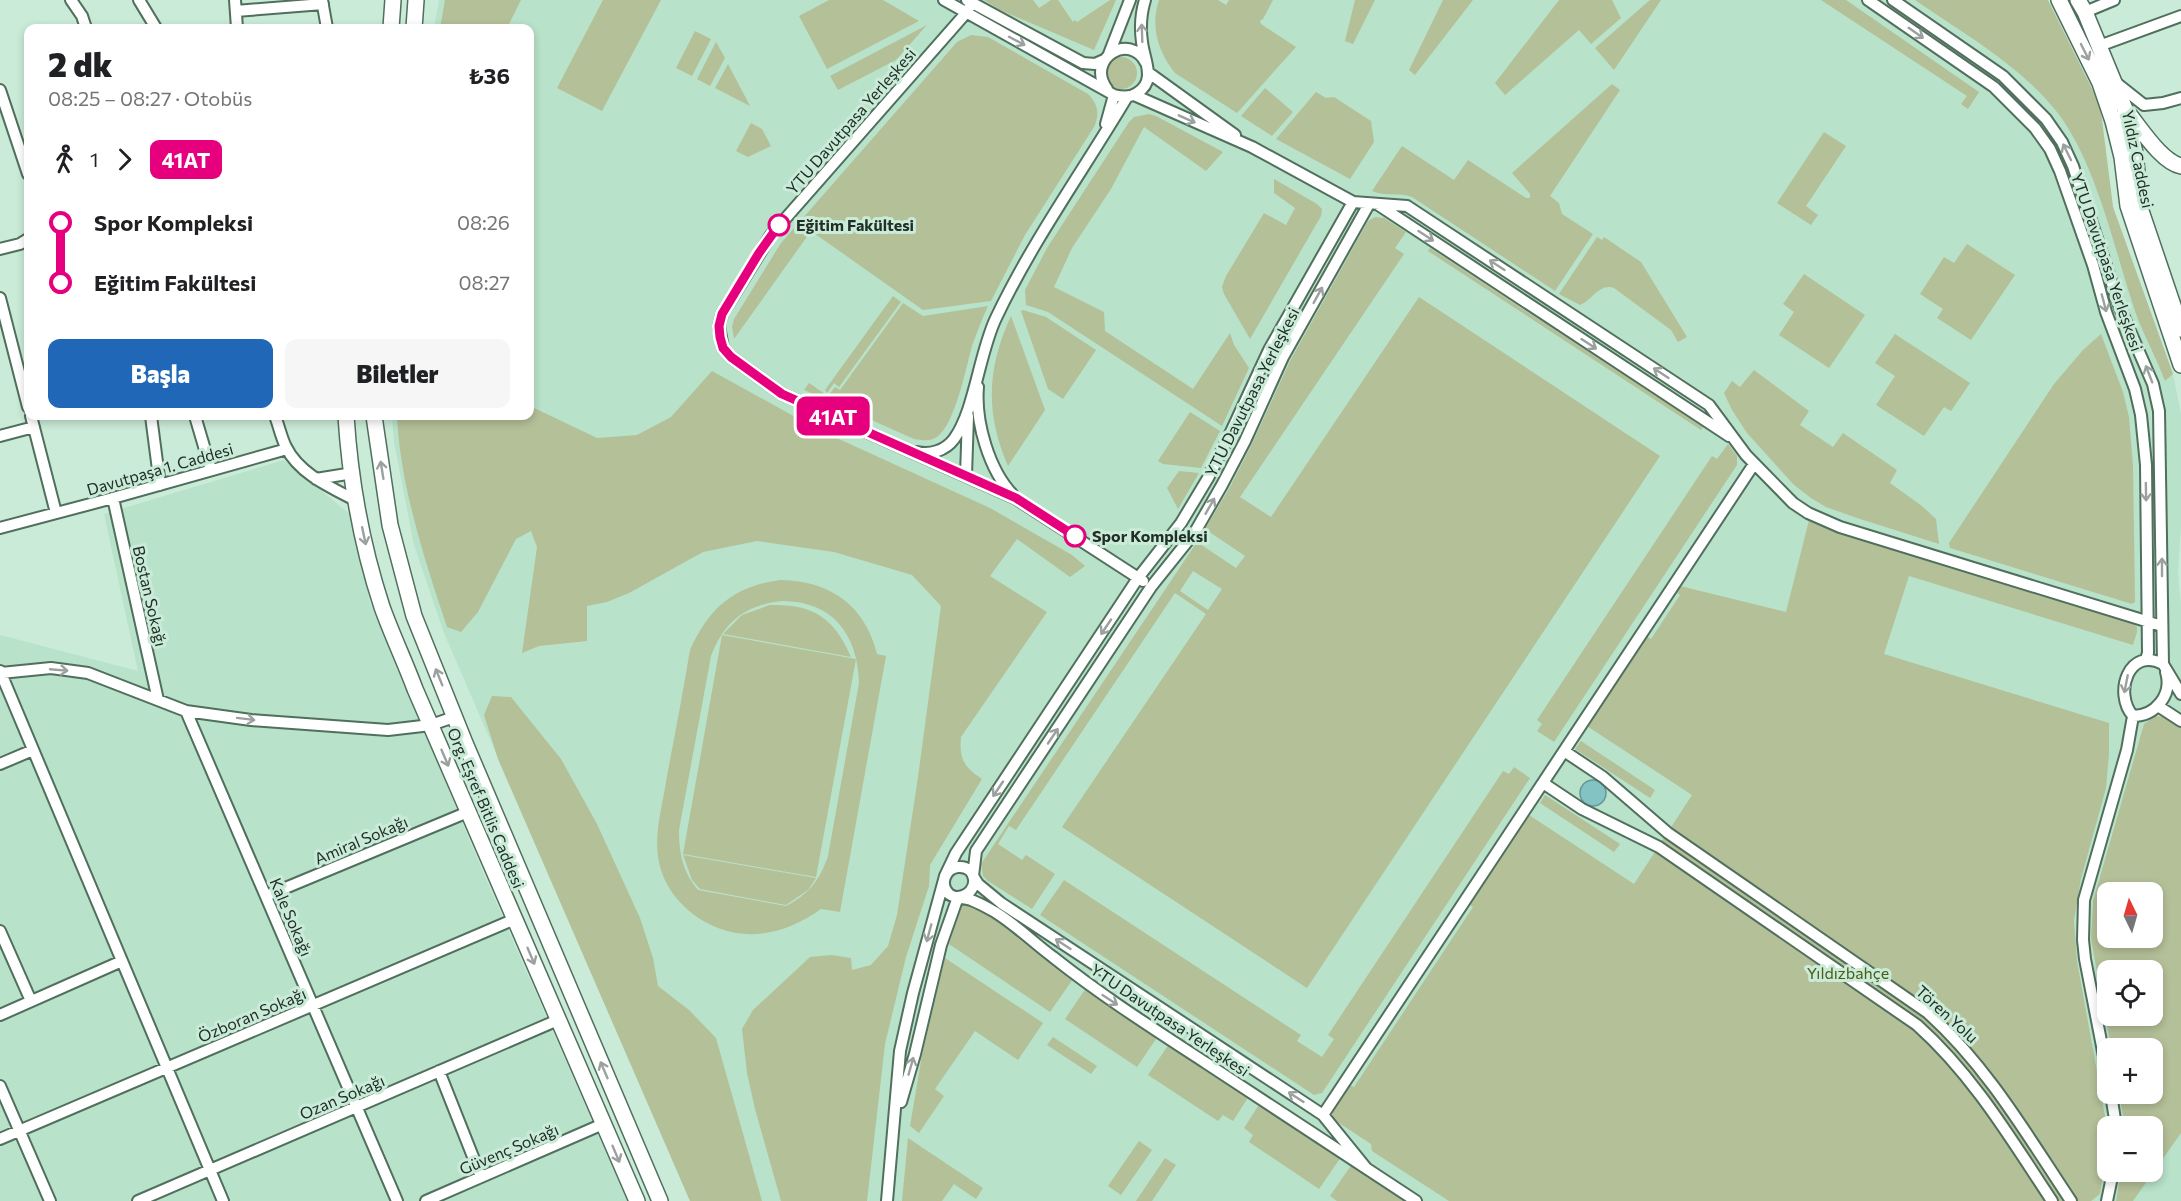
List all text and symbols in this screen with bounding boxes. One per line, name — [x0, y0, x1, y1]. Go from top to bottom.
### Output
one-way arrow — [1136, 24, 1148, 44]
one-way arrow — [1907, 27, 1924, 39]
one-way arrow — [1008, 35, 1025, 47]
text: 2 dk — [48, 43, 112, 84]
one-way arrow — [2080, 43, 2091, 61]
street label: YTU Davutpasa Yerleşkesi — [782, 44, 919, 198]
text: ₺36 — [468, 62, 510, 89]
text: 08:25 – 08:27 · Otobüs — [48, 86, 252, 110]
street label: Yıldız Caddesi — [2119, 108, 2158, 210]
one-way arrow — [1178, 114, 1196, 125]
icon: walk — [48, 143, 81, 176]
icon: forward — [108, 143, 141, 176]
one-way arrow — [2060, 143, 2072, 161]
text: 1 — [90, 147, 99, 171]
text: 41AT — [162, 147, 210, 172]
street label: YTU Davutpasa Yerleşkesi — [2068, 170, 2147, 354]
text: Spor Kompleksi — [94, 209, 253, 236]
text: 08:26 — [457, 210, 510, 234]
marker: Eğitim Fakültesi — [768, 214, 790, 236]
place label: Eğitim Fakültesi — [796, 215, 914, 234]
one-way arrow — [1417, 231, 1434, 243]
one-way arrow — [1489, 259, 1506, 272]
text: Eğitim Fakültesi — [94, 269, 256, 296]
text: 08:27 — [458, 270, 510, 294]
one-way arrow — [1312, 287, 1324, 304]
one-way arrow — [2099, 293, 2110, 312]
street label: YTU Davutpasa Yerleşkesi — [1201, 304, 1303, 480]
one-way arrow — [1580, 338, 1597, 350]
button: Başla — [48, 339, 273, 408]
button: Biletler — [285, 339, 510, 408]
one-way arrow — [2143, 365, 2154, 383]
one-way arrow — [1652, 366, 1669, 379]
line badge: 41AT — [791, 396, 875, 436]
text: 41AT — [809, 404, 857, 429]
street label: Davutpaşa 1. Caddesi — [84, 439, 235, 499]
one-way arrow — [376, 460, 387, 480]
one-way arrow — [2141, 481, 2152, 501]
one-way arrow — [1205, 497, 1216, 515]
one-way arrow — [359, 525, 370, 545]
marker: Spor Kompleksi — [1064, 525, 1086, 547]
place label: Spor Kompleksi — [1092, 526, 1208, 545]
street label: Bostan Sokağı — [130, 544, 171, 648]
one-way arrow — [2156, 558, 2168, 578]
one-way arrow — [1099, 618, 1111, 635]
one-way arrow — [49, 664, 69, 675]
one-way arrow — [432, 669, 443, 687]
one-way arrow — [2120, 674, 2131, 693]
one-way arrow — [236, 714, 256, 725]
street label: Org. Eşref Bitlis Caddesi — [444, 725, 529, 891]
one-way arrow — [1046, 727, 1059, 744]
one-way arrow — [440, 748, 451, 766]
one-way arrow — [992, 781, 1004, 797]
street label: Amiral Sokağı — [311, 811, 410, 868]
street label: Kale Sokağı — [266, 875, 317, 959]
north arrow — [2097, 882, 2163, 948]
map controls — [2097, 882, 2163, 1182]
one-way arrow — [923, 923, 934, 942]
one-way arrow — [1055, 938, 1072, 950]
one-way arrow — [526, 946, 537, 965]
street label: YTU Davutpasa Yerleşkesi — [1087, 959, 1253, 1080]
button: locate — [2097, 960, 2163, 1026]
park label: Yıldızbahçe — [1807, 963, 1889, 982]
street label: Tören Yolu — [1912, 981, 1982, 1046]
street label: Özboran Sokağı — [195, 983, 309, 1046]
one-way arrow — [1101, 994, 1118, 1006]
button: + — [2097, 1038, 2163, 1104]
one-way arrow — [906, 1057, 917, 1076]
one-way arrow — [598, 1061, 609, 1080]
street label: Ozan Sokağı — [296, 1070, 387, 1123]
one-way arrow — [1288, 1091, 1305, 1104]
button: − — [2097, 1116, 2163, 1182]
street label: Güvenç Sokağı — [456, 1119, 561, 1178]
one-way arrow — [611, 1145, 623, 1163]

